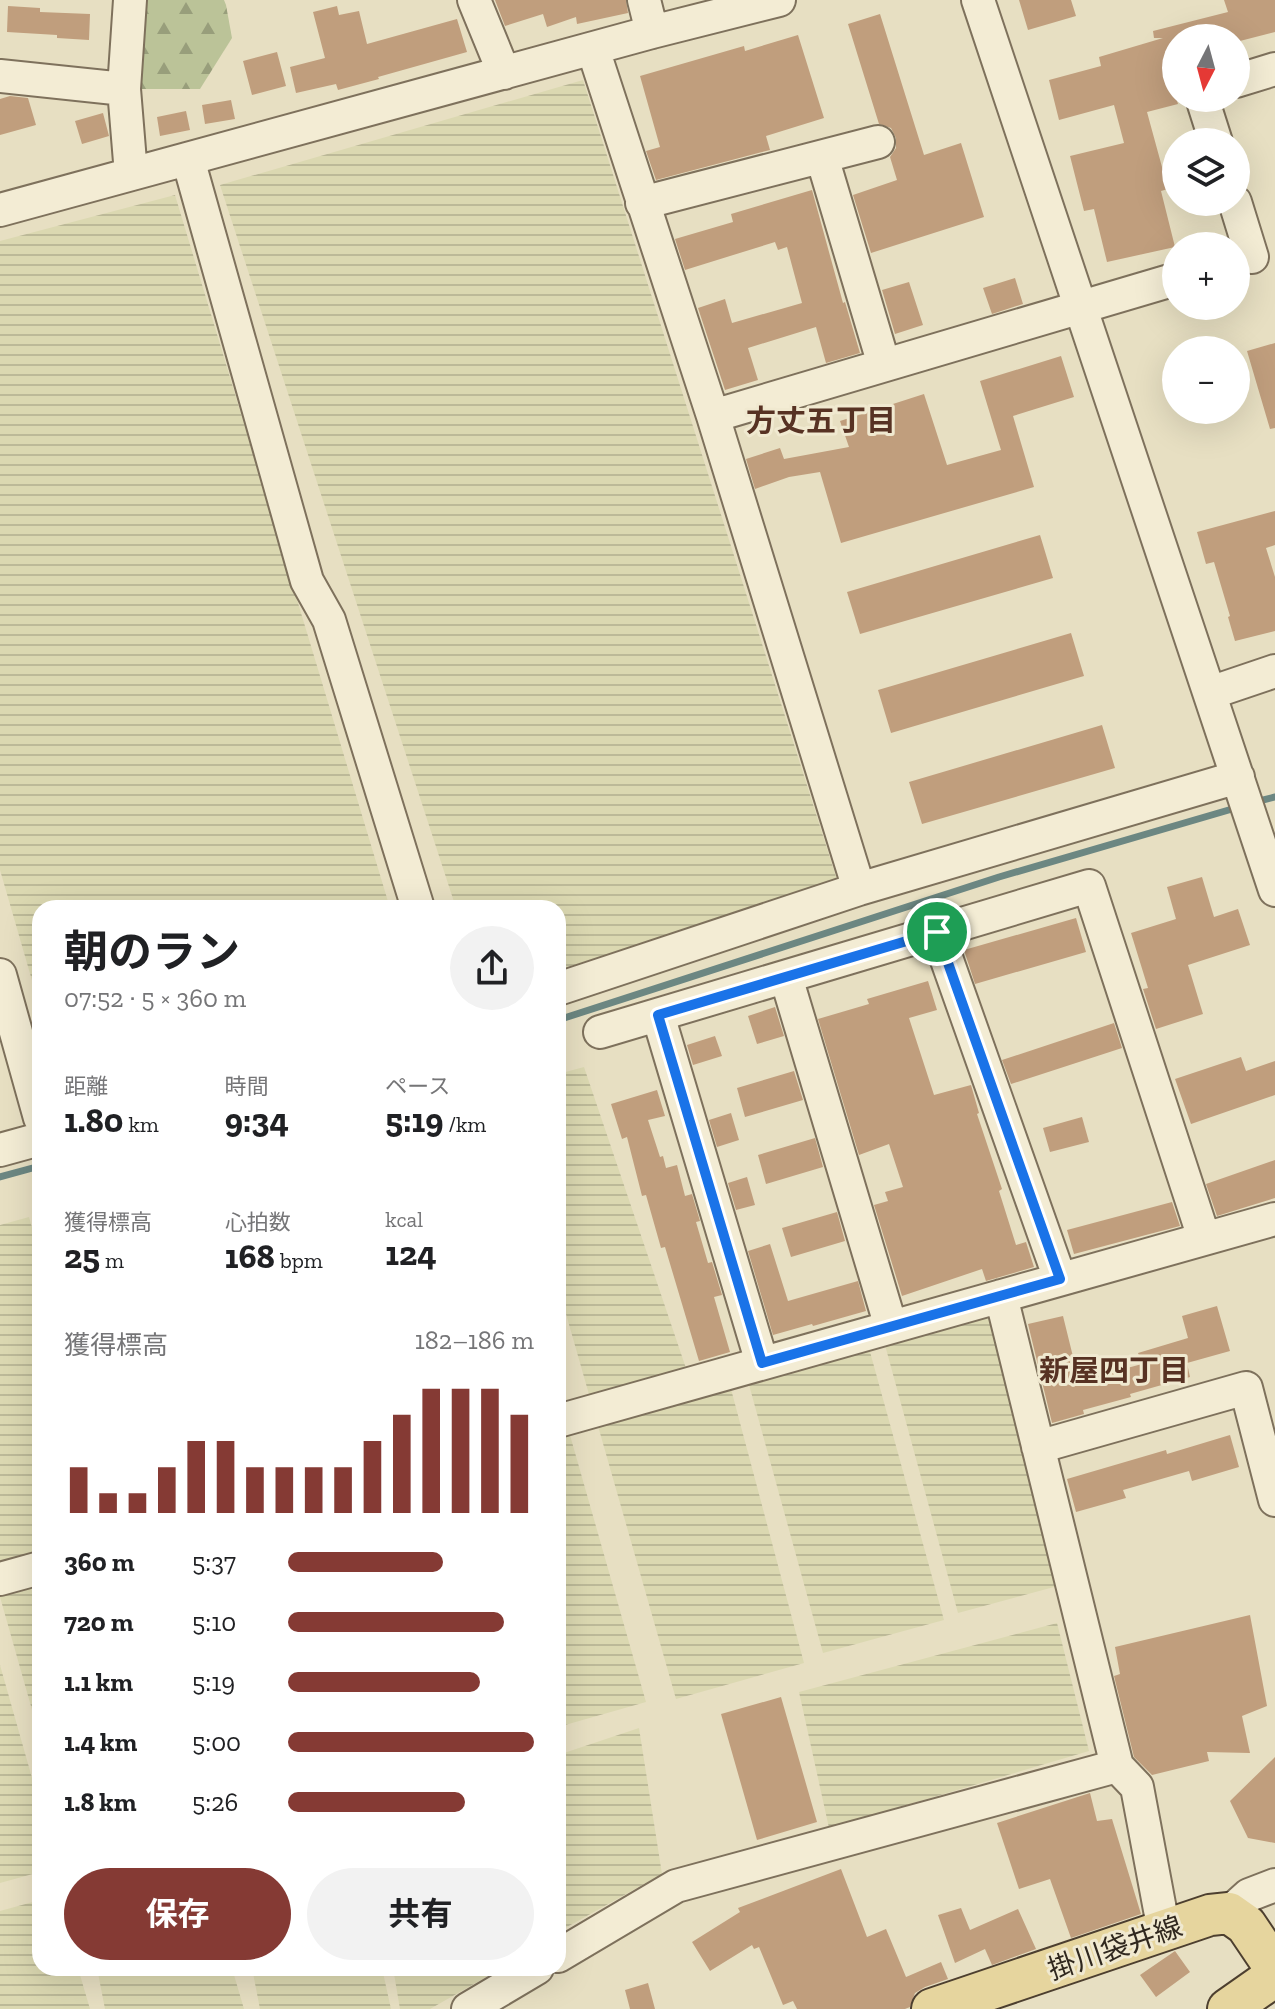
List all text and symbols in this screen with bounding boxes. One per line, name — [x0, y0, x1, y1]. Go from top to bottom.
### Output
north arrow — [1162, 24, 1250, 112]
map controls — [1162, 24, 1250, 424]
button: layers — [1162, 128, 1250, 216]
button: + — [1162, 232, 1250, 320]
button: − — [1162, 336, 1250, 424]
district label: 方丈五丁目 — [746, 403, 896, 439]
pin — [903, 898, 971, 966]
icon: arrive — [915, 910, 959, 954]
text: 朝のラン — [64, 925, 240, 978]
button: share — [450, 926, 534, 1010]
text: 07:52 · 5 × 360 m — [64, 982, 246, 1014]
text: 距離 — [64, 1073, 108, 1100]
text: 時間 — [225, 1073, 269, 1100]
text: ペース — [385, 1073, 450, 1100]
text: 1.80 — [64, 1100, 123, 1141]
text: 9:34 — [225, 1100, 289, 1141]
text: 5:19 — [385, 1100, 443, 1141]
text: km — [123, 1111, 159, 1138]
text: /km — [443, 1111, 486, 1138]
text: kcal — [385, 1206, 423, 1233]
text: 獲得標高 — [64, 1209, 152, 1236]
text: 心拍数 — [225, 1209, 291, 1236]
text: 124 — [385, 1233, 437, 1274]
text: 25 — [64, 1236, 100, 1277]
text: 168 — [225, 1236, 275, 1277]
text: m — [100, 1247, 124, 1274]
text: bpm — [275, 1247, 323, 1274]
text: 182–186 m — [415, 1324, 534, 1356]
text: 獲得標高 — [64, 1329, 168, 1361]
district label: 新屋四丁目 — [1039, 1353, 1189, 1389]
text: 360 m — [64, 1546, 134, 1578]
text: 5:37 — [192, 1546, 236, 1578]
text: 720 m — [64, 1606, 133, 1638]
text: 5:10 — [192, 1606, 236, 1638]
text: 1.1 km — [64, 1666, 133, 1698]
text: 5:19 — [192, 1666, 235, 1698]
text: 1.4 km — [64, 1726, 137, 1758]
text: 5:00 — [192, 1726, 241, 1758]
text: 1.8 km — [64, 1786, 136, 1818]
text: 5:26 — [192, 1786, 238, 1818]
button: 保存 — [64, 1868, 291, 1960]
button: 共有 — [307, 1868, 534, 1960]
street label: 掛川袋井線 — [1043, 1910, 1187, 1986]

